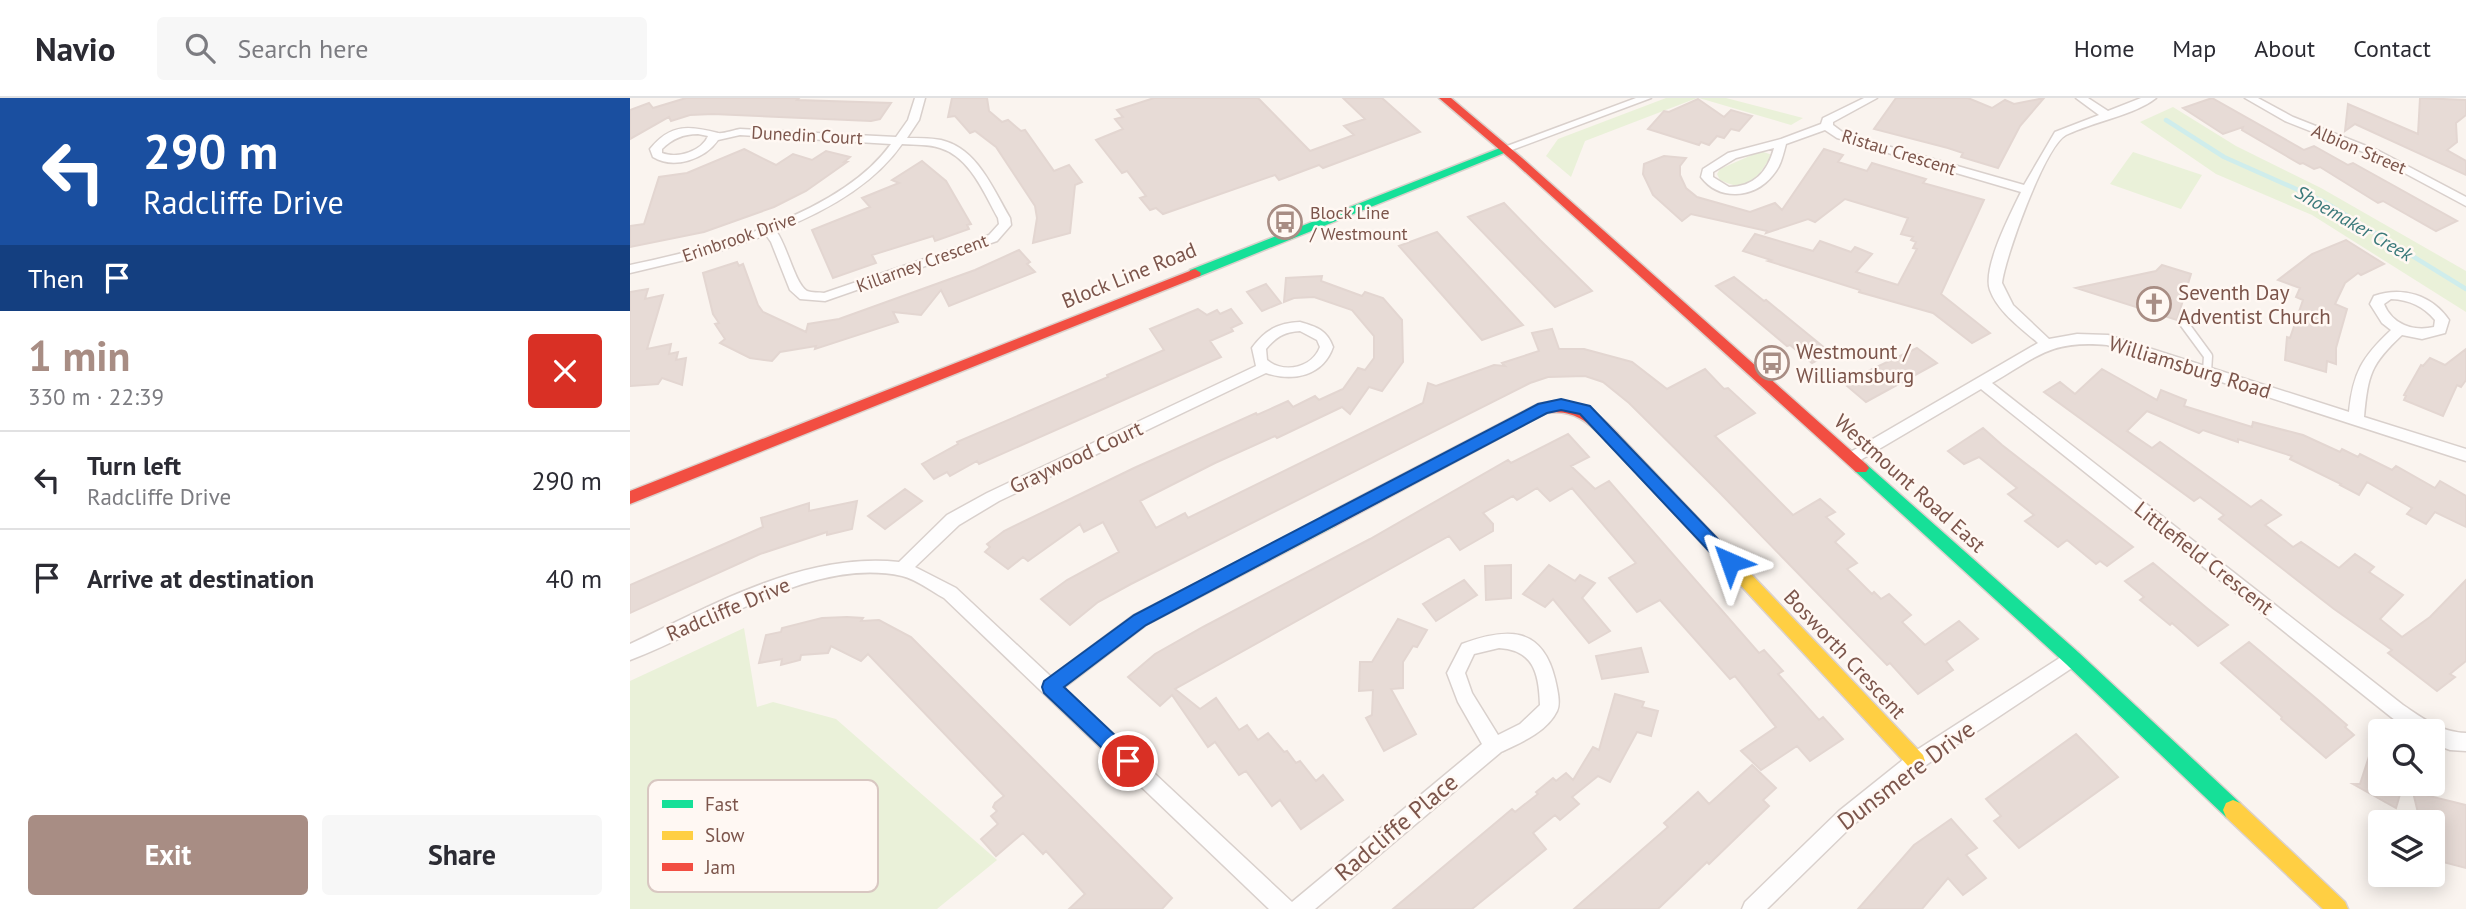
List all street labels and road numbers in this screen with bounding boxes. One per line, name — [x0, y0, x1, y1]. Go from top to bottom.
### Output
street label: Albion Street — [2308, 119, 2410, 179]
street label: Dunedin Court — [751, 121, 863, 149]
street label: Ristau Crescent — [1839, 124, 1959, 180]
street label: Erinbrook Drive — [679, 207, 799, 267]
street label: Killarney Crescent — [853, 229, 991, 297]
street label: Block Line Road — [1058, 236, 1200, 314]
street label: Williamsburg Road — [2106, 329, 2274, 405]
street label: Westmount Road East — [1829, 408, 1991, 558]
street label: Graywood Court — [1005, 414, 1147, 500]
street label: Littlefield Crescent — [2129, 495, 2279, 621]
street label: Radcliffe Drive — [662, 571, 794, 647]
street label: Bosworth Crescent — [1778, 584, 1912, 724]
street label: Dunsmere Drive — [1831, 713, 1981, 837]
street label: Radcliffe Place — [1328, 766, 1464, 888]

